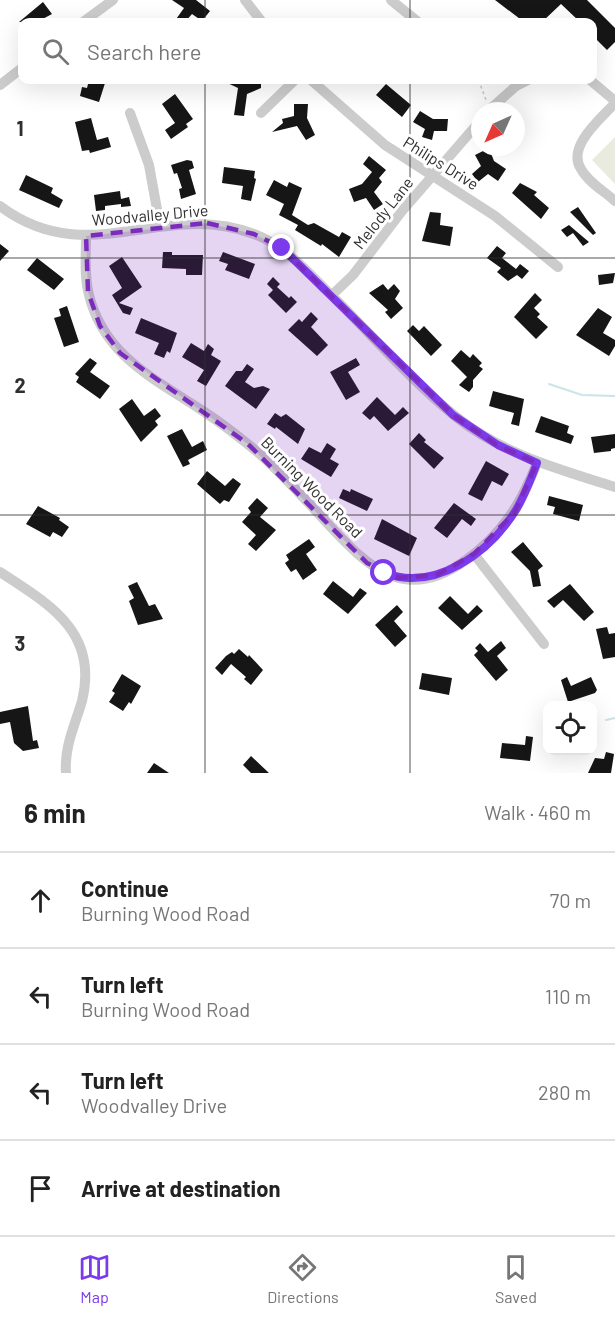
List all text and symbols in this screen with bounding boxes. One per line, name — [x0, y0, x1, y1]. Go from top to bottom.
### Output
search box — [18, 18, 597, 84]
icon: search — [39, 35, 72, 68]
text: Search here — [87, 38, 201, 64]
north arrow — [471, 102, 525, 156]
text: 1 — [16, 116, 24, 140]
street label: Philips Drive — [400, 132, 482, 193]
street label: Melody Lane — [349, 173, 417, 252]
street label: Woodvalley Drive — [91, 200, 209, 229]
route end — [268, 234, 294, 260]
text: 2 — [14, 373, 26, 397]
street label: Burning Wood Road — [258, 432, 367, 541]
route start — [370, 559, 396, 585]
text: 3 — [15, 631, 25, 655]
map controls — [543, 701, 597, 755]
button: locate — [543, 701, 597, 755]
text: 6 min — [24, 797, 86, 828]
text: Walk · 460 m — [484, 800, 591, 824]
text: Continue — [81, 875, 169, 901]
icon: ahead — [24, 884, 57, 917]
text: 70 m — [550, 888, 591, 912]
text: Burning Wood Road — [81, 901, 250, 925]
text: Turn left — [81, 971, 164, 997]
icon: left — [24, 980, 57, 1013]
text: 110 m — [545, 984, 591, 1008]
text: Burning Wood Road — [81, 997, 250, 1021]
text: Turn left — [81, 1067, 164, 1093]
icon: left — [24, 1076, 57, 1109]
text: 280 m — [538, 1080, 591, 1104]
text: Woodvalley Drive — [81, 1093, 227, 1117]
icon: arrive — [24, 1172, 57, 1205]
text: Arrive at destination — [81, 1175, 280, 1201]
tab: Map — [78, 1251, 111, 1306]
tab: Directions — [267, 1251, 339, 1306]
tab: Saved — [495, 1251, 537, 1306]

